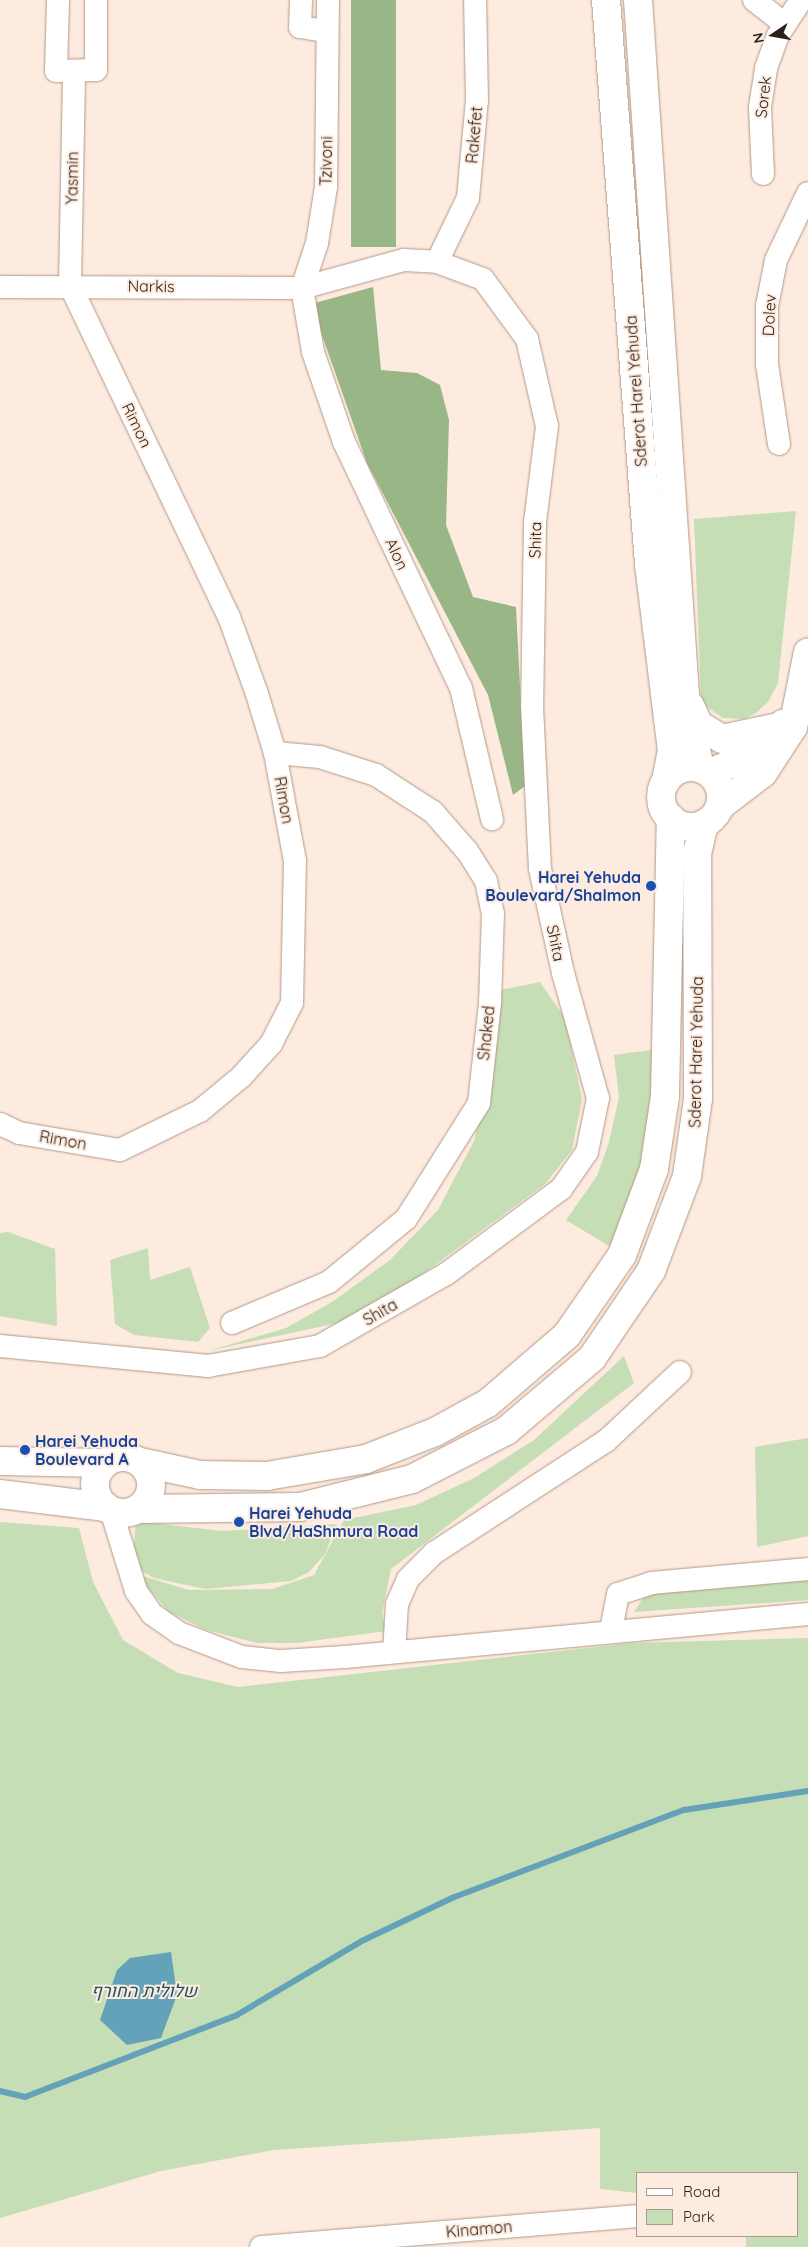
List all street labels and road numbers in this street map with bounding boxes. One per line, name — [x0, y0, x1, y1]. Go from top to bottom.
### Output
street label: Sorek — [751, 75, 775, 119]
street label: Rakefet — [462, 106, 486, 164]
street label: Tzivoni — [316, 136, 336, 186]
street label: Yasmin — [62, 151, 82, 205]
street label: Narkis — [127, 276, 175, 296]
street label: Dolev — [758, 293, 780, 337]
street label: Sderot Harei Yehuda — [621, 315, 651, 467]
street label: Rimon — [118, 399, 156, 451]
street label: Shita — [525, 521, 545, 559]
street label: Alon — [381, 535, 413, 573]
street label: Rimon — [270, 775, 298, 825]
street label: Shita — [543, 923, 569, 963]
street label: Sderot Harei Yehuda — [685, 976, 707, 1128]
street label: Shaked — [474, 1005, 498, 1061]
street label: Rimon — [38, 1126, 88, 1154]
street label: Shita — [359, 1295, 401, 1329]
street label: Kinamon — [445, 2217, 513, 2241]

